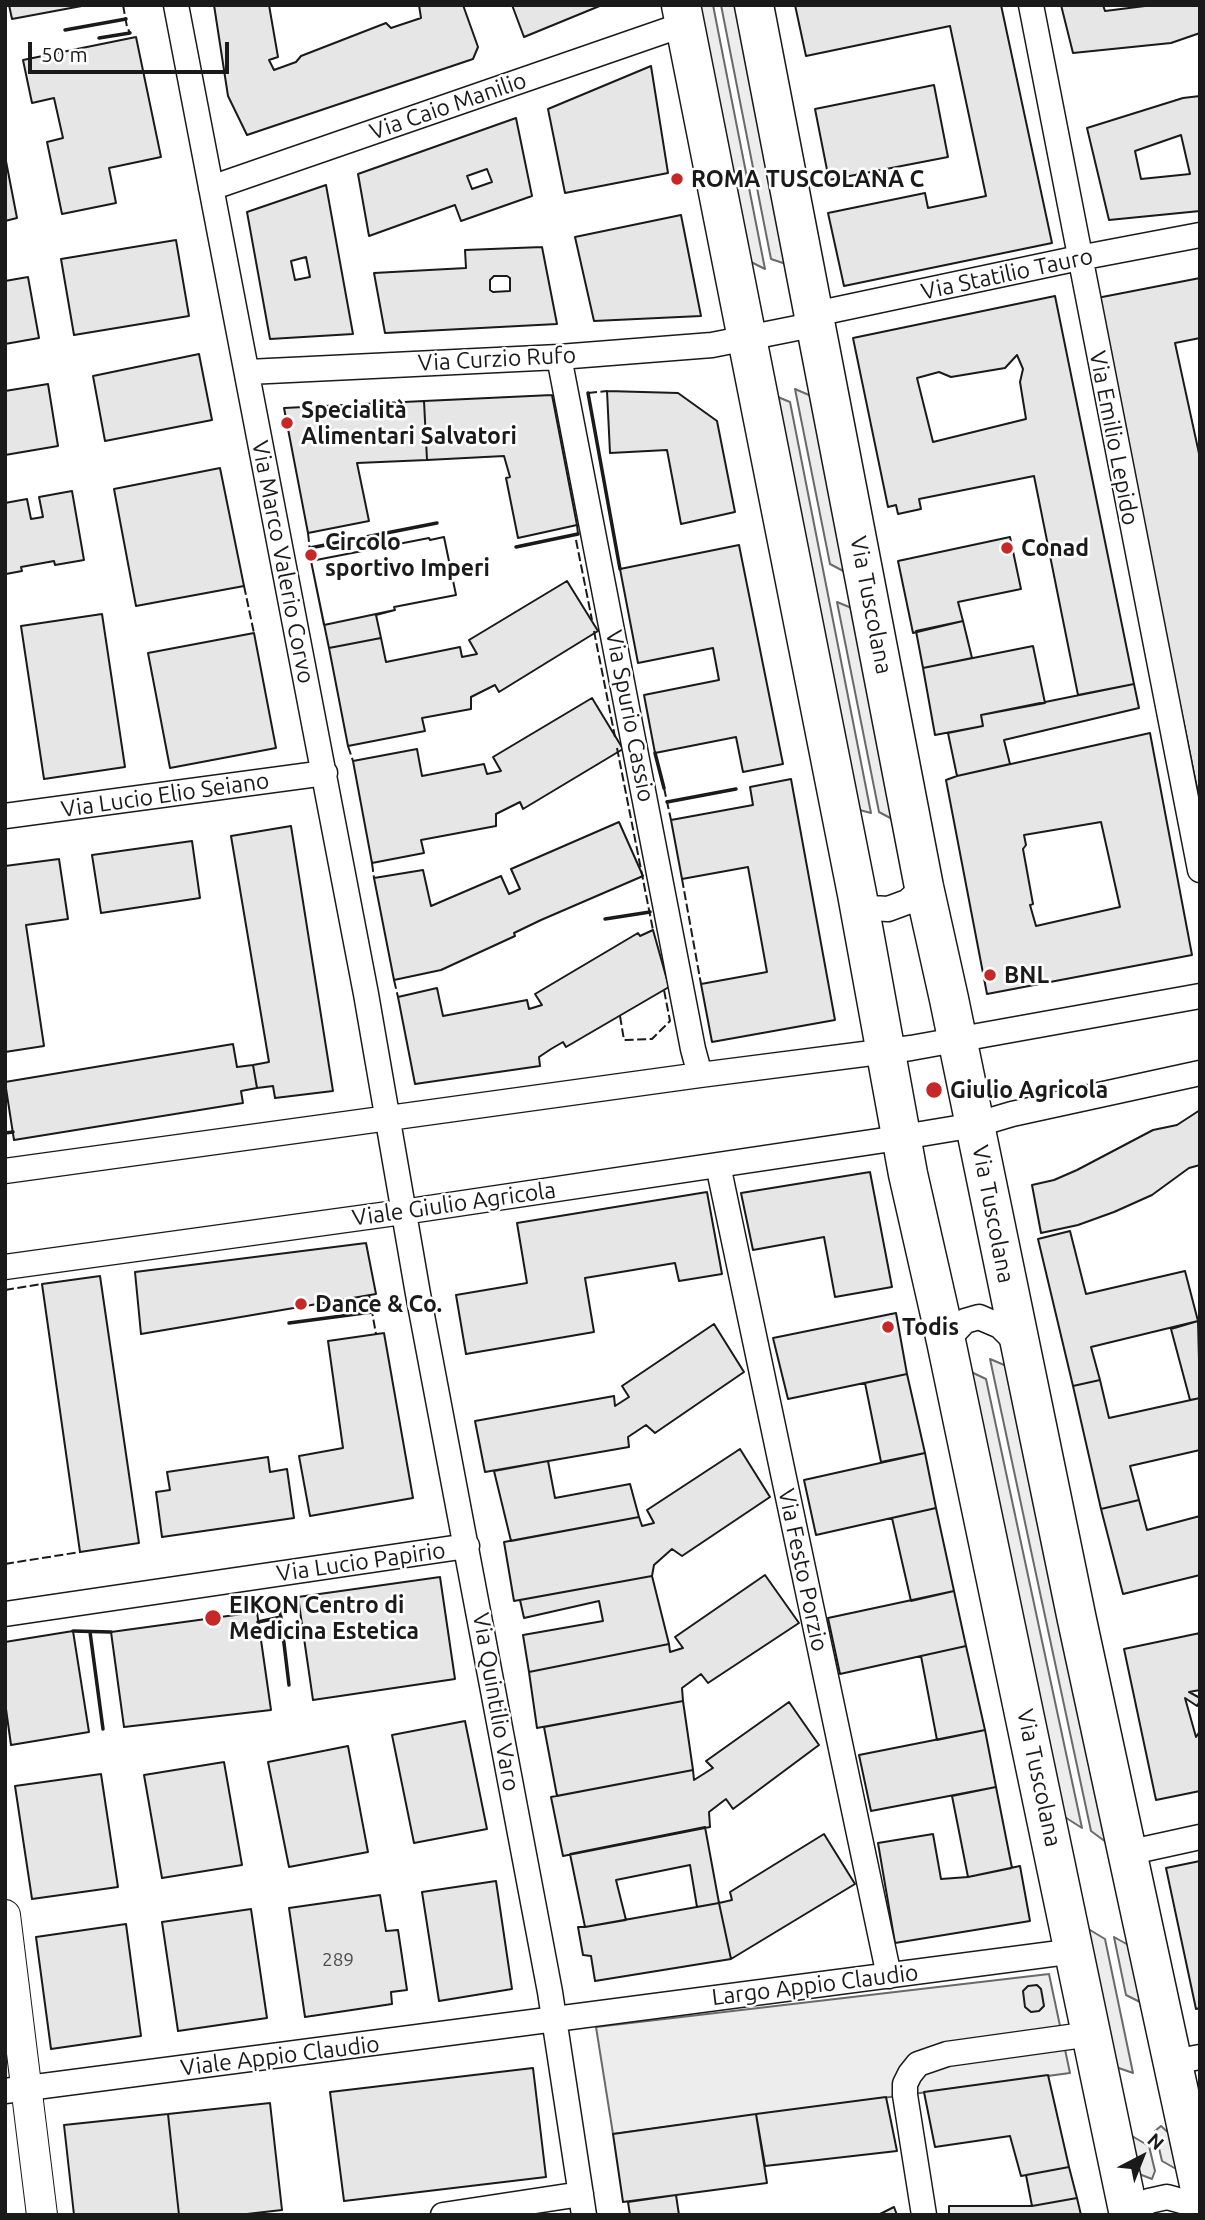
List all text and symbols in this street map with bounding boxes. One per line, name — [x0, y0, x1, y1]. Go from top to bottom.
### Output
scale bar — [32, 28, 233, 72]
text: 50 m — [41, 42, 88, 66]
street label: Via Caio Manilio — [366, 66, 530, 146]
place label: ROMA TUSCOLANA C — [691, 165, 924, 193]
marker: ROMA TUSCOLANA C — [669, 171, 685, 187]
street label: Via Statilio Tauro — [919, 242, 1095, 306]
street label: Via Curzio Rufo — [417, 341, 577, 377]
street label: Via Emilio Lepido — [1084, 348, 1144, 528]
place label: Specialità Alimentari Salvatori — [301, 396, 517, 450]
marker: Specialità Alimentari Salvatori — [279, 415, 295, 431]
street label: Via Marco Valerio Corvo — [246, 438, 320, 686]
place label: Circolo sportivo Imperi — [325, 528, 490, 582]
street label: Via Tuscolana — [844, 534, 898, 676]
place label: Conad — [1021, 534, 1089, 562]
marker: Conad — [999, 540, 1015, 556]
marker: Circolo sportivo Imperi — [303, 547, 319, 563]
street label: Via Spurio Cassio — [600, 628, 660, 804]
street label: Via Lucio Elio Seiano — [59, 767, 271, 823]
place label: BNL — [1004, 961, 1049, 989]
marker: BNL — [982, 967, 998, 983]
place label: Giulio Agricola — [950, 1076, 1108, 1104]
marker: Giulio Agricola — [924, 1080, 944, 1100]
street label: Via Tuscolana — [966, 1143, 1020, 1285]
street label: Viale Giulio Agricola — [350, 1176, 558, 1232]
place label: Dance & Co. — [315, 1290, 442, 1318]
marker: Dance & Co. — [293, 1296, 309, 1312]
place label: Todis — [902, 1313, 959, 1341]
marker: Todis — [880, 1319, 896, 1335]
street label: Via Festo Porzio — [772, 1486, 834, 1654]
street label: Via Lucio Papirio — [275, 1537, 447, 1587]
place label: EIKON Centro di Medicina Estetica — [229, 1591, 419, 1645]
marker: EIKON Centro di Medicina Estetica — [203, 1608, 223, 1628]
street label: Via Quintilio Varo — [467, 1611, 525, 1793]
street label: Via Tuscolana — [1011, 1707, 1067, 1849]
house number: 289 — [322, 1949, 354, 1971]
street label: Largo Appio Claudio — [710, 1959, 920, 2011]
street label: Viale Appio Claudio — [179, 2030, 381, 2082]
north arrow — [1107, 2122, 1177, 2192]
text: N — [1143, 2128, 1169, 2154]

